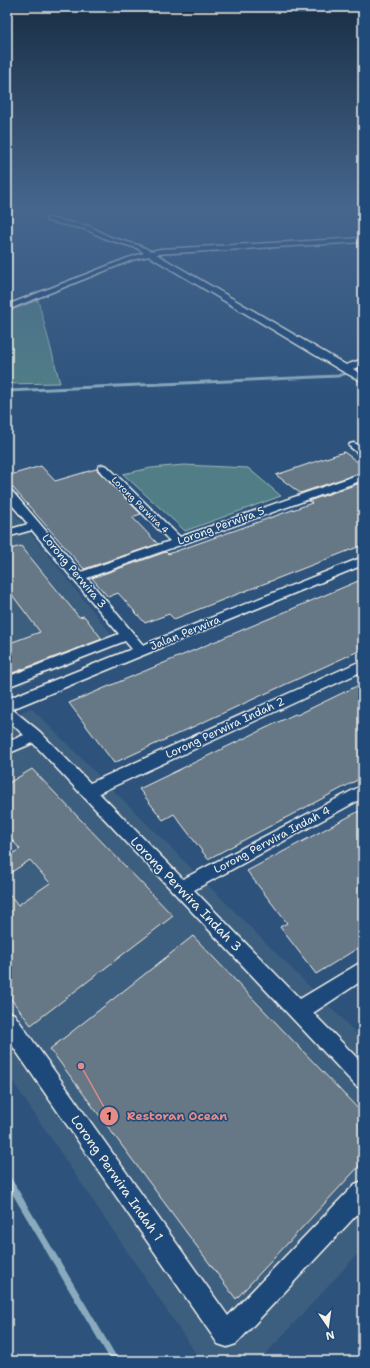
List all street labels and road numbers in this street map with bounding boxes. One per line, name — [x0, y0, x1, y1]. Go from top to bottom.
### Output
street label: Lorong Perwira 4 — [109, 474, 171, 536]
street label: Lorong Perwira 5 — [175, 503, 267, 549]
street label: Lorong Perwira 3 — [38, 531, 110, 611]
street label: Jalan Perwira — [148, 612, 223, 654]
street label: Lorong Perwira Indah 2 — [163, 694, 287, 762]
street label: Lorong Perwira Indah 4 — [211, 803, 333, 877]
street label: Lorong Perwira Indah 3 — [127, 833, 245, 955]
street label: Lorong Perwira Indah 1 — [68, 1112, 166, 1244]

